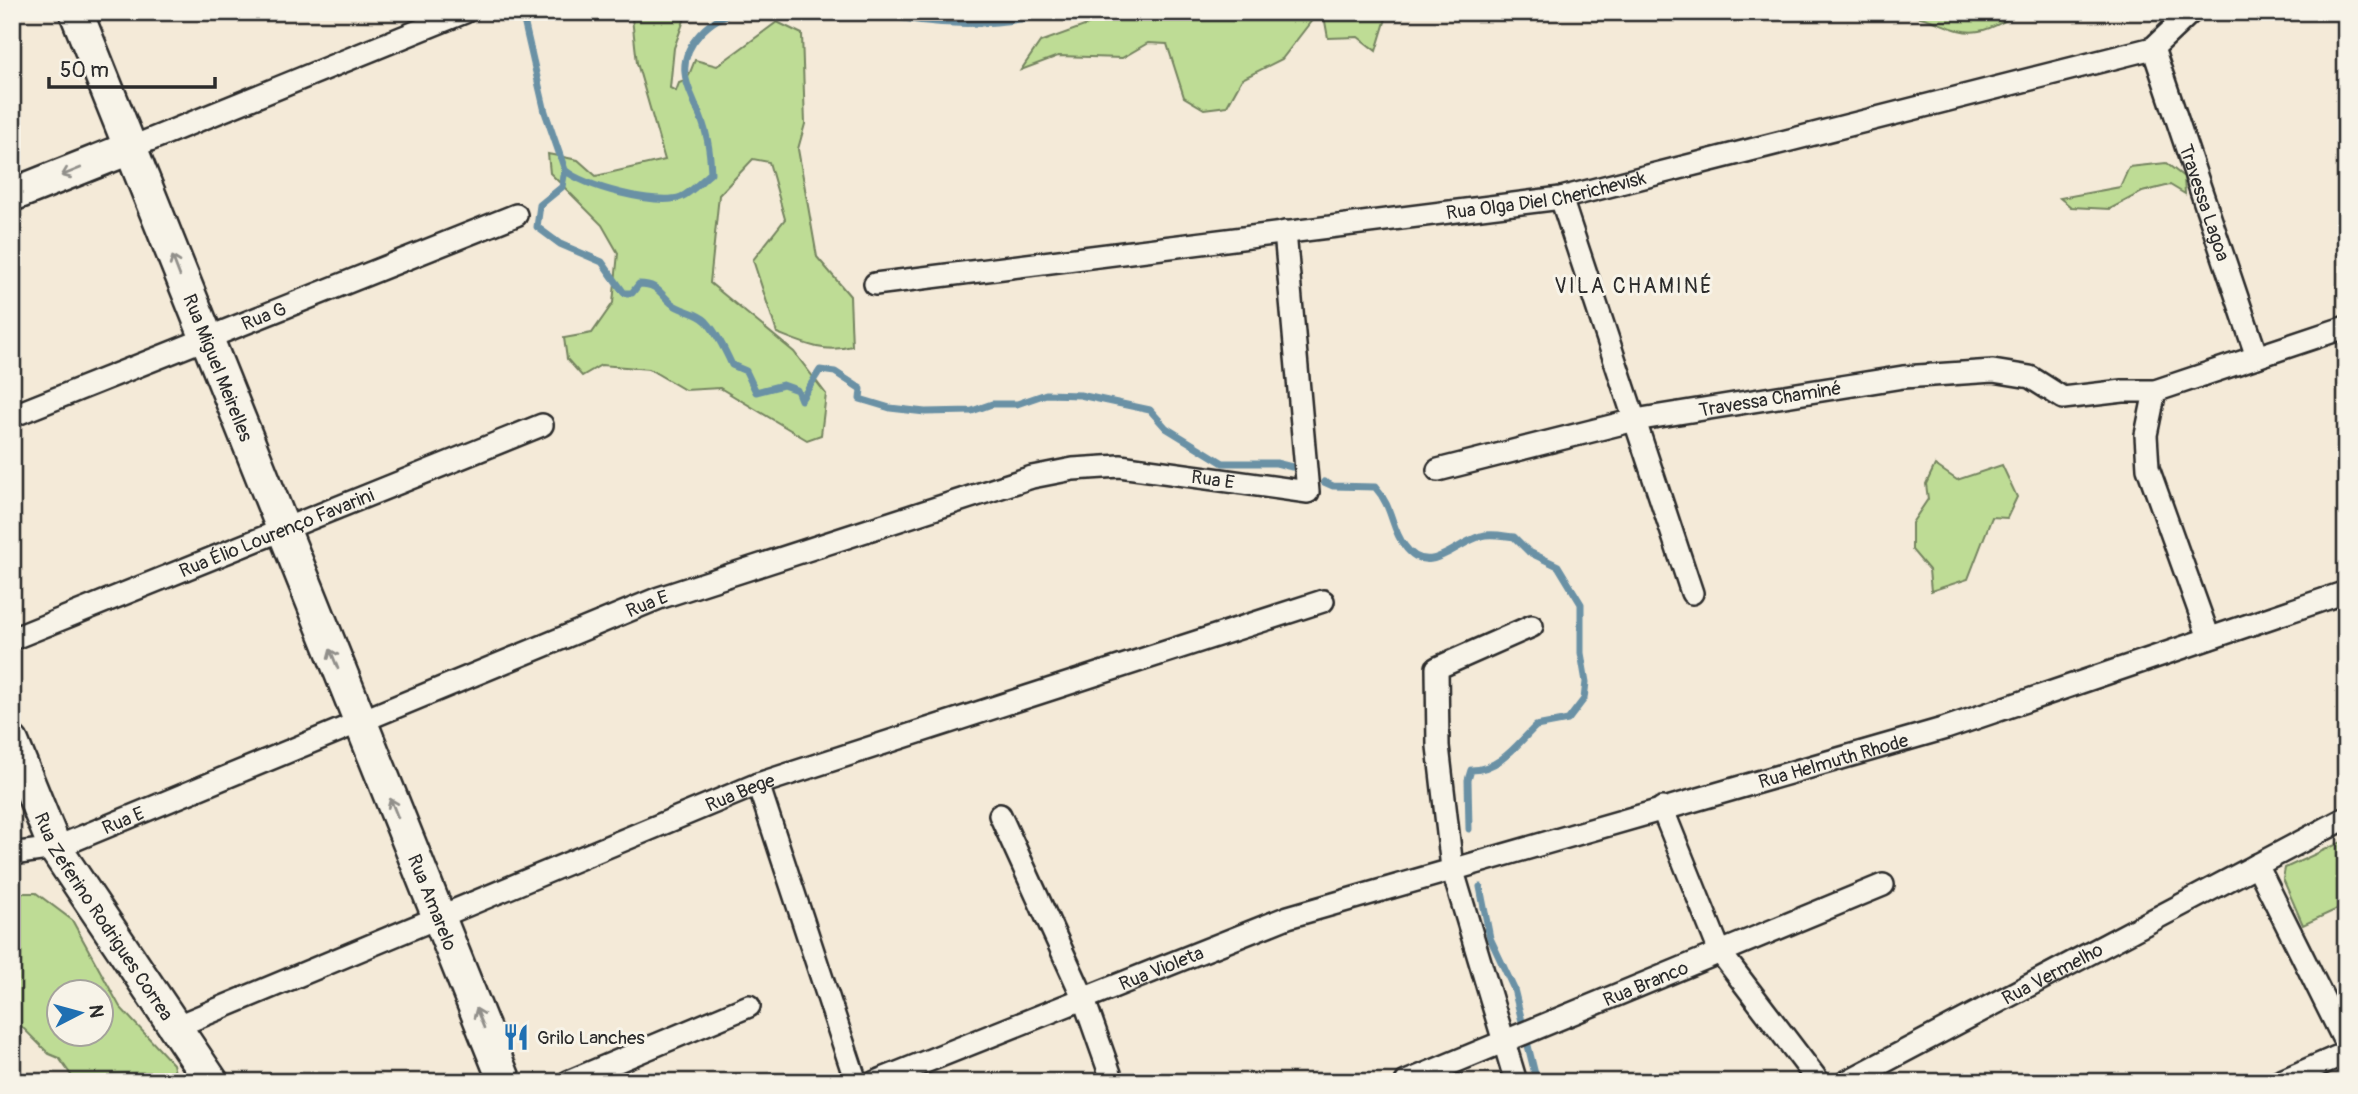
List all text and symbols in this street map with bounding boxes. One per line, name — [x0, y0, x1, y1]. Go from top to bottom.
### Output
scale bar — [49, 46, 215, 90]
text: 50 m — [60, 57, 109, 84]
street label: Travessa Lagoa — [2173, 141, 2235, 264]
one-way arrow — [61, 166, 83, 179]
street label: Rua Olga Diel Cherichevisk — [1445, 166, 1649, 225]
one-way arrow — [169, 256, 182, 277]
district label: VILA CHAMINÉ — [1554, 273, 1714, 300]
street label: Rua Miguel Meirelles — [177, 291, 258, 446]
street label: Rua G — [238, 297, 290, 336]
street label: Travessa Chaminé — [1697, 376, 1843, 423]
street label: Rua E — [1190, 465, 1236, 495]
street label: Rua Élio Lourenço Favarini — [176, 483, 378, 583]
street label: Rua E — [623, 585, 671, 623]
one-way arrow — [327, 649, 340, 670]
street label: Rua Helmuth Rhode — [1756, 728, 1912, 794]
street label: Rua Bege — [702, 768, 778, 818]
one-way arrow — [387, 797, 400, 819]
street label: Rua E — [99, 801, 148, 840]
street label: Rua Zeferino Rodrigues Correa — [29, 809, 178, 1026]
street label: Rua Amarelo — [402, 851, 462, 954]
street label: Rua Vermelho — [1998, 938, 2107, 1011]
street label: Rua Violeta — [1116, 941, 1207, 996]
street label: Rua Branco — [1600, 956, 1692, 1012]
north arrow — [46, 978, 116, 1048]
text: N — [83, 1004, 109, 1019]
one-way arrow — [472, 1008, 485, 1030]
restaurant icon: Grilo Lanches — [501, 1022, 531, 1052]
place label: Grilo Lanches — [537, 1026, 645, 1050]

